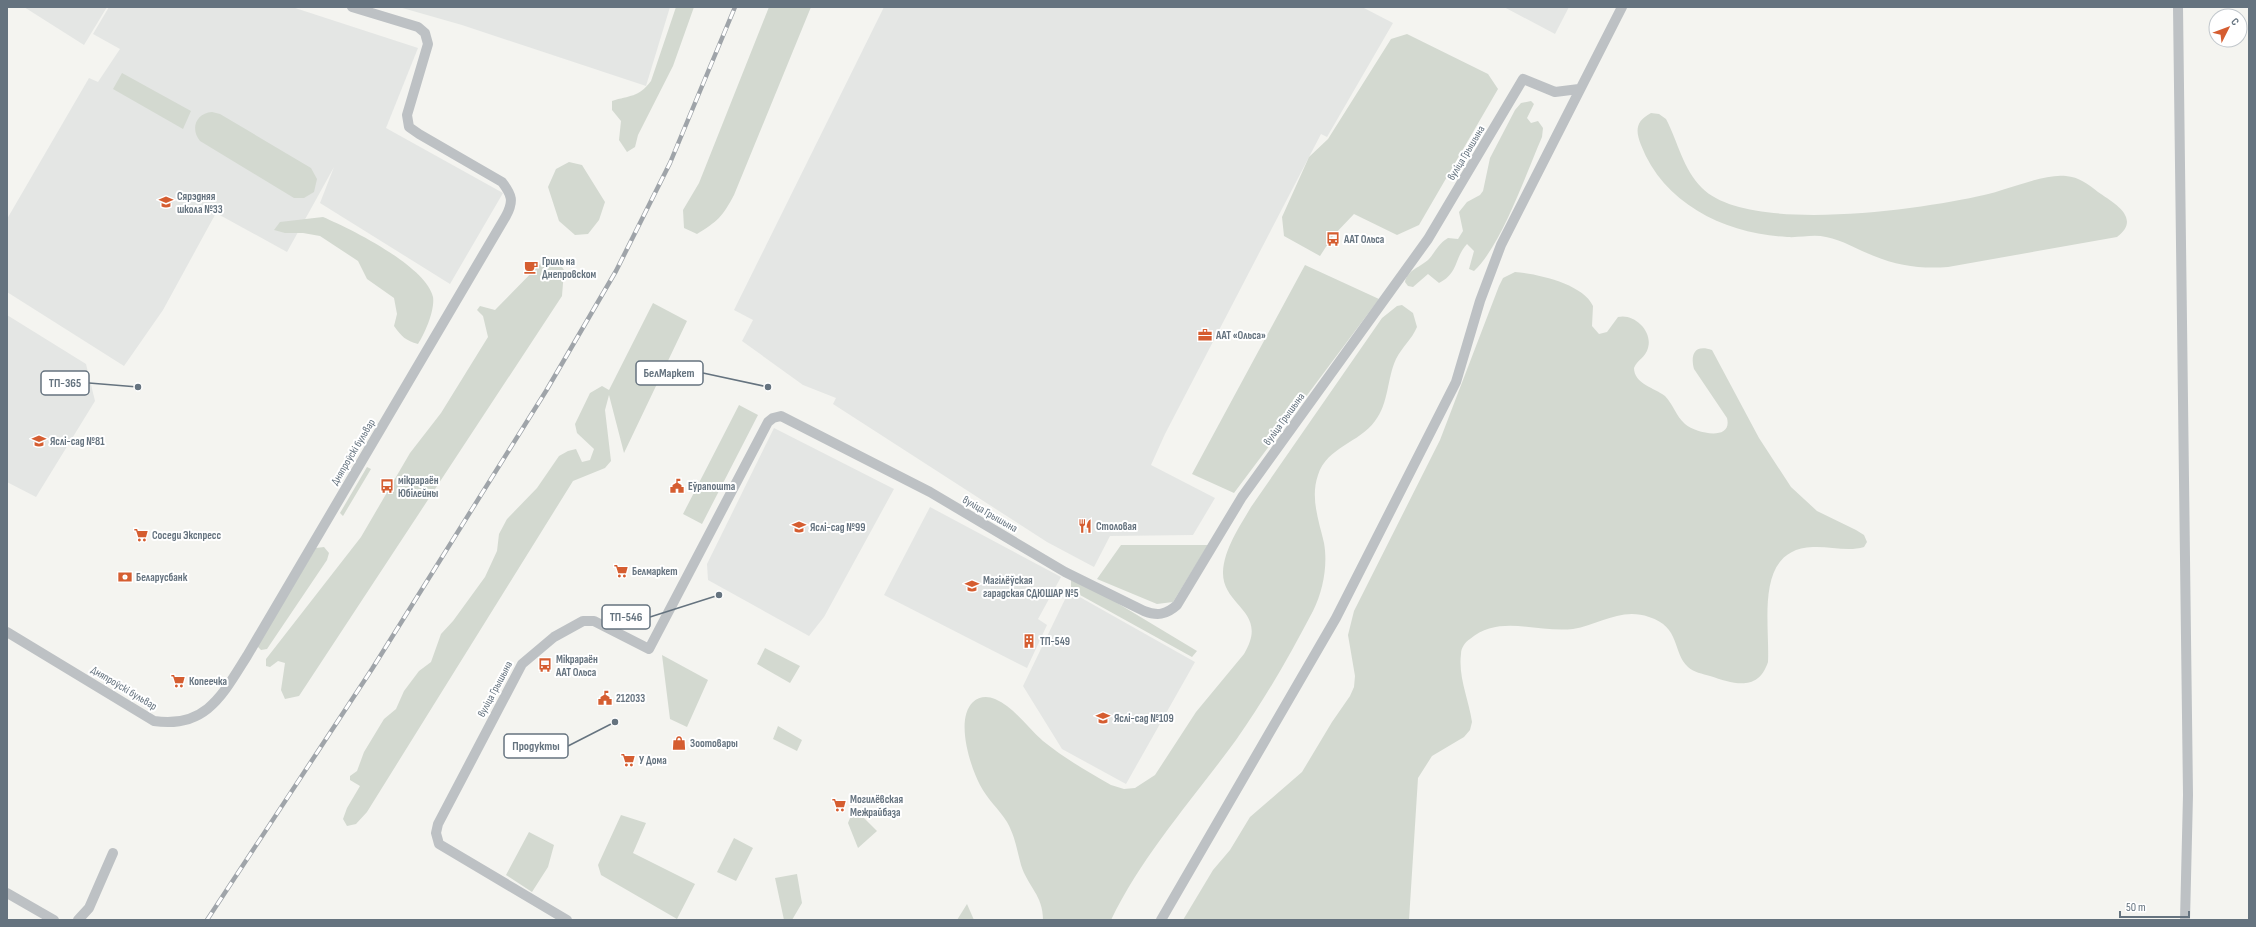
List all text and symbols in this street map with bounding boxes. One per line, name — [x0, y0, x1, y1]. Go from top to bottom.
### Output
north arrow — [2208, 8, 2248, 48]
text: С — [2228, 15, 2242, 28]
street label: вуліца Грышына — [1445, 123, 1487, 183]
place label: Сярэдняя школа №33 — [177, 190, 223, 216]
school or university icon: Сярэдняя школа №33 — [158, 194, 174, 210]
bus stop icon: ААТ Ольса — [1325, 231, 1341, 247]
place label: ААТ Ольса — [1343, 233, 1385, 246]
place label: Гриль на Днепровском — [542, 255, 597, 281]
cafe icon: Гриль на Днепровском — [523, 259, 539, 275]
office icon: ААТ «Ольса» — [1197, 327, 1213, 343]
place label: ААТ «Ольса» — [1215, 329, 1266, 342]
callout: БелМаркет — [636, 361, 703, 385]
text: БелМаркет — [643, 366, 695, 381]
callout: ТП-365 — [41, 371, 89, 395]
text: ТП-365 — [49, 376, 81, 391]
street label: вуліца Грышына — [1261, 390, 1307, 448]
street label: Дняпроўскі бульвар — [328, 417, 378, 487]
school or university icon: Яслі-сад №81 — [31, 433, 47, 449]
place label: Яслі-сад №81 — [50, 435, 105, 448]
place label: мікрараён Юбілейны — [398, 474, 439, 500]
bus stop icon: мікрараён Юбілейны — [379, 478, 395, 494]
public building icon: Еўрапошта — [669, 478, 685, 494]
place label: Еўрапошта — [688, 480, 736, 493]
street label: вуліца Грышына — [960, 493, 1020, 535]
restaurant icon: Столовая — [1077, 518, 1093, 534]
school or university icon: Яслі-сад №99 — [791, 519, 807, 535]
place label: Столовая — [1096, 520, 1137, 533]
place label: Яслі-сад №99 — [810, 521, 865, 534]
supermarket icon: Соседи Экспресс — [133, 527, 149, 543]
place label: Соседи Экспресс — [152, 529, 221, 542]
supermarket icon: Белмаркет — [613, 563, 629, 579]
place label: Белмаркет — [632, 565, 678, 578]
bank icon: Беларусбанк — [117, 569, 133, 585]
place label: Беларусбанк — [136, 571, 188, 584]
place label: Магілёўская гарадская СДЮШАР №5 — [983, 574, 1079, 600]
school or university icon: Магілёўская гарадская СДЮШАР №5 — [964, 578, 980, 594]
callout: ТП-546 — [602, 605, 650, 629]
text: ТП-546 — [610, 610, 643, 625]
building icon: ТП-549 — [1021, 633, 1037, 649]
place label: ТП-549 — [1040, 635, 1070, 648]
place label: Мікрараён ААТ Ольса — [555, 653, 598, 679]
bus stop icon: Мікрараён ААТ Ольса — [537, 657, 553, 673]
street label: вуліца Грышына — [475, 659, 515, 719]
street label: Дняпроўскі бульвар — [89, 663, 159, 713]
supermarket icon: Копеечка — [170, 673, 186, 689]
place label: Копеечка — [189, 675, 228, 688]
public building icon: 212033 — [597, 690, 613, 706]
place label: 212033 — [616, 692, 645, 705]
school or university icon: Яслі-сад №109 — [1095, 710, 1111, 726]
place label: Яслі-сад №109 — [1114, 712, 1174, 725]
callout: Продукты — [504, 734, 568, 758]
shop icon: Зоотовары — [671, 735, 687, 751]
place label: Зоотовары — [690, 737, 738, 750]
text: Продукты — [512, 739, 560, 754]
supermarket icon: У Дома — [620, 752, 636, 768]
place label: У Дома — [639, 754, 667, 767]
place label: Могилёвская Межрайбаза — [850, 793, 903, 819]
supermarket icon: Могилёвская Межрайбаза — [831, 797, 847, 813]
scale bar — [2120, 893, 2189, 919]
text: 50 m — [2126, 900, 2146, 915]

